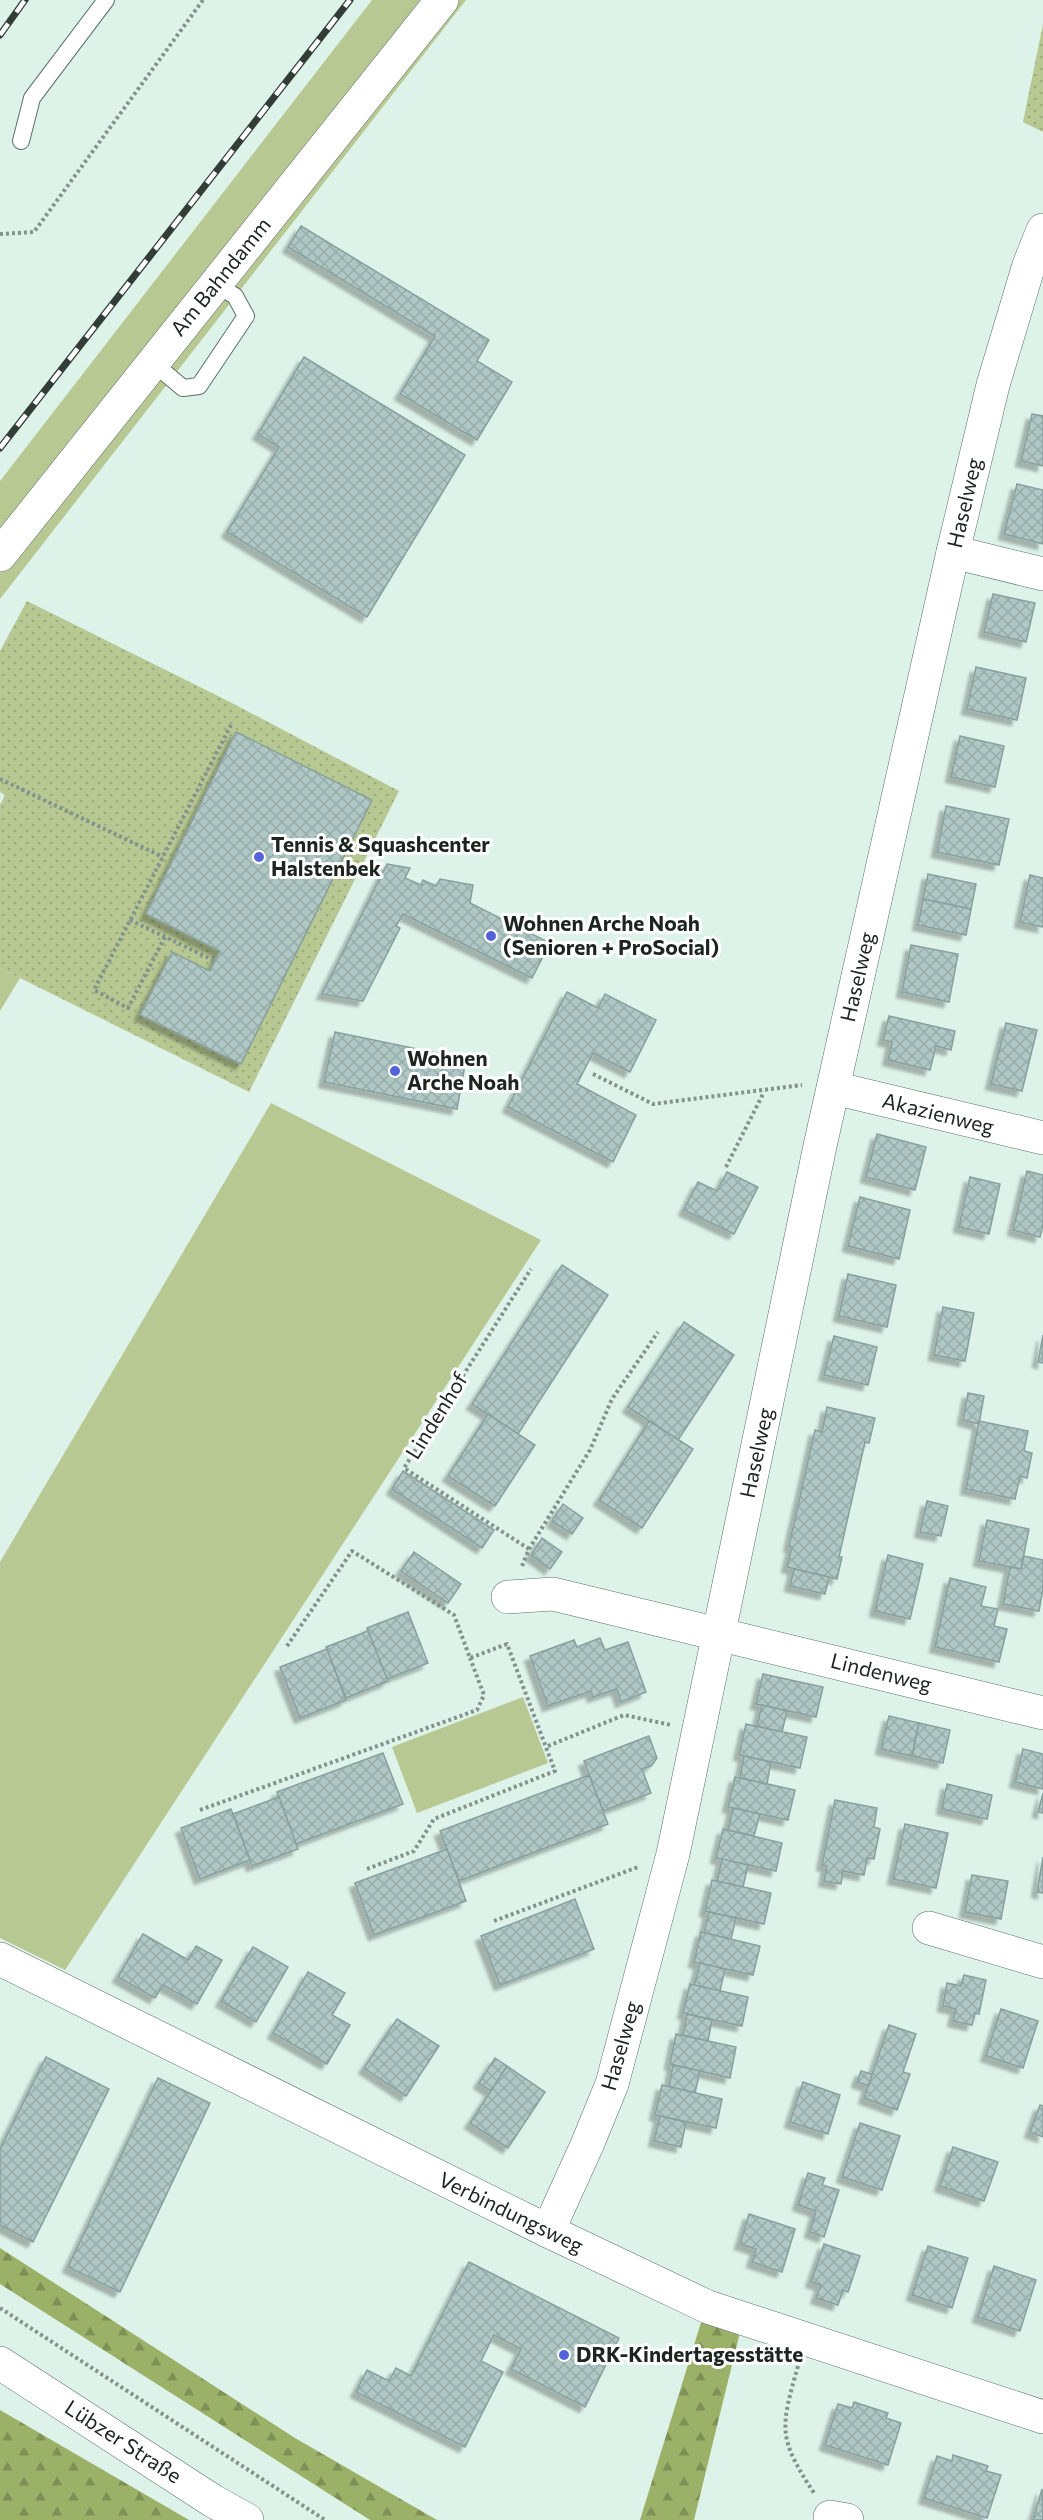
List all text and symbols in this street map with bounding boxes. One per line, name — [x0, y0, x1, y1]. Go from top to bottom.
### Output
street label: Am Bahndamm — [164, 212, 275, 340]
street label: Haselweg — [941, 455, 986, 550]
place label: Tennis & Squashcenter Halstenbek — [271, 831, 490, 880]
marker: Tennis & Squashcenter Halstenbek — [252, 850, 266, 864]
place label: Wohnen Arche Noah (Senioren + ProSocial) — [503, 910, 719, 959]
marker: Wohnen Arche Noah (Senioren + ProSocial) — [484, 929, 498, 943]
street label: Haselweg — [834, 929, 879, 1024]
place label: Wohnen Arche Noah — [407, 1045, 519, 1094]
marker: Wohnen Arche Noah — [388, 1064, 402, 1078]
street label: Akazienweg — [880, 1087, 997, 1139]
street label: Lindenhof — [399, 1367, 473, 1463]
street label: Haselweg — [734, 1405, 777, 1500]
street label: Lindenweg — [828, 1647, 935, 1696]
street label: Haselweg — [595, 1998, 644, 2093]
street label: Verbindungsweg — [435, 2166, 588, 2257]
place label: DRK-Kindertagesstätte — [576, 2341, 803, 2366]
marker: DRK-Kindertagesstätte — [557, 2348, 571, 2362]
street label: Lübzer Straße — [61, 2394, 187, 2488]

